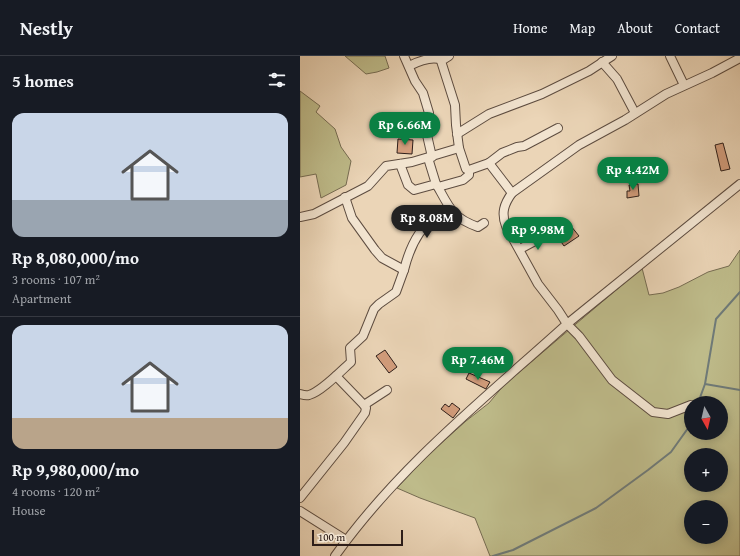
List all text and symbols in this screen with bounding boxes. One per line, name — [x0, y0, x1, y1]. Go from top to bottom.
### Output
text: Nestly — [20, 14, 73, 42]
text: Home — [513, 18, 548, 38]
text: Map — [570, 18, 595, 38]
text: About — [617, 18, 653, 38]
text: Contact — [675, 18, 720, 38]
text: 5 homes — [12, 68, 74, 93]
icon: filters — [266, 69, 288, 91]
pin: Rp 6.66M — [364, 112, 446, 146]
text: Rp 6.66M — [378, 115, 432, 134]
icon: home — [114, 139, 186, 211]
pin: Rp 4.42M — [592, 157, 674, 191]
text: Rp 4.42M — [606, 160, 660, 179]
pin: Rp 8.08M — [386, 205, 468, 239]
text: Rp 8.08M — [400, 208, 454, 227]
pin: Rp 9.98M — [497, 217, 579, 251]
text: Rp 9.98M — [511, 220, 565, 239]
text: Rp 8,080,000/mo — [12, 245, 139, 270]
text: 3 rooms · 107 m² — [12, 270, 100, 289]
text: Apartment — [12, 289, 72, 308]
pin: Rp 7.46M — [437, 347, 519, 381]
text: Rp 7.46M — [451, 350, 505, 369]
icon: home — [114, 351, 186, 423]
north arrow — [684, 396, 728, 440]
map controls — [684, 396, 728, 544]
button: + — [684, 448, 728, 492]
text: Rp 9,980,000/mo — [12, 457, 139, 482]
text: 4 rooms · 120 m² — [12, 482, 100, 501]
button: − — [684, 500, 728, 544]
text: House — [12, 501, 46, 520]
scale bar — [312, 528, 403, 547]
text: 100 m — [318, 529, 345, 545]

